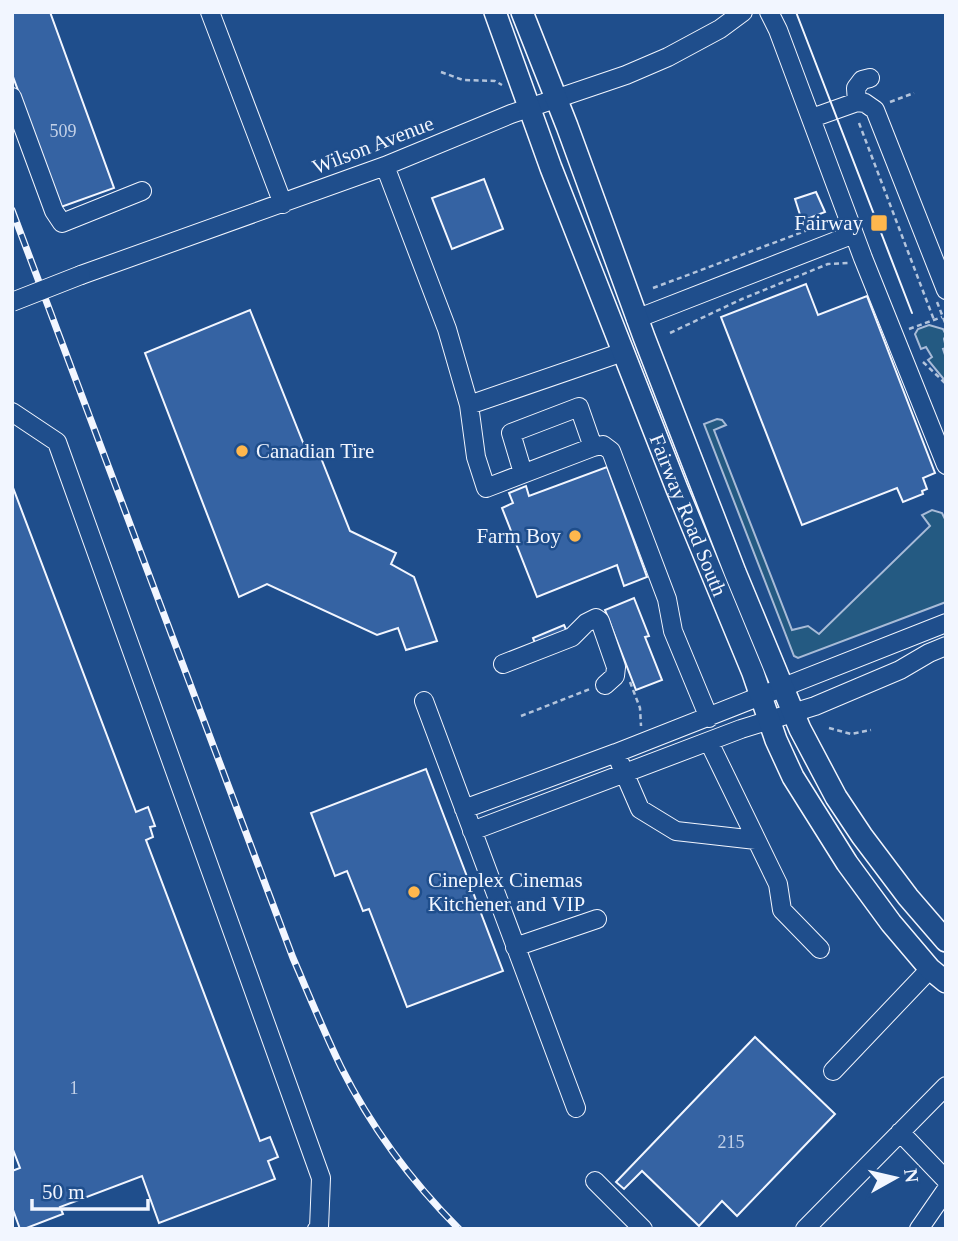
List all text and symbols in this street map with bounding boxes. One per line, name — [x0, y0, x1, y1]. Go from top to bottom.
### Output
street label: Wilson Avenue — [309, 111, 437, 179]
house number: 509 — [50, 121, 77, 141]
place label: Fairway — [794, 211, 863, 235]
marker: Fairway — [869, 213, 889, 233]
street label: Fairway Road South — [645, 431, 732, 600]
place label: Canadian Tire — [256, 439, 374, 463]
marker: Canadian Tire — [234, 443, 250, 459]
place label: Farm Boy — [476, 524, 561, 548]
marker: Farm Boy — [567, 528, 583, 544]
place label: Cineplex Cinemas Kitchener and VIP — [428, 868, 585, 916]
marker: Cineplex Cinemas Kitchener and VIP — [406, 884, 422, 900]
house number: 1 — [70, 1078, 79, 1098]
house number: 215 — [718, 1132, 745, 1152]
north arrow — [860, 1143, 930, 1213]
text: N — [900, 1167, 923, 1184]
scale bar — [32, 1168, 147, 1212]
text: 50 m — [42, 1180, 85, 1204]

